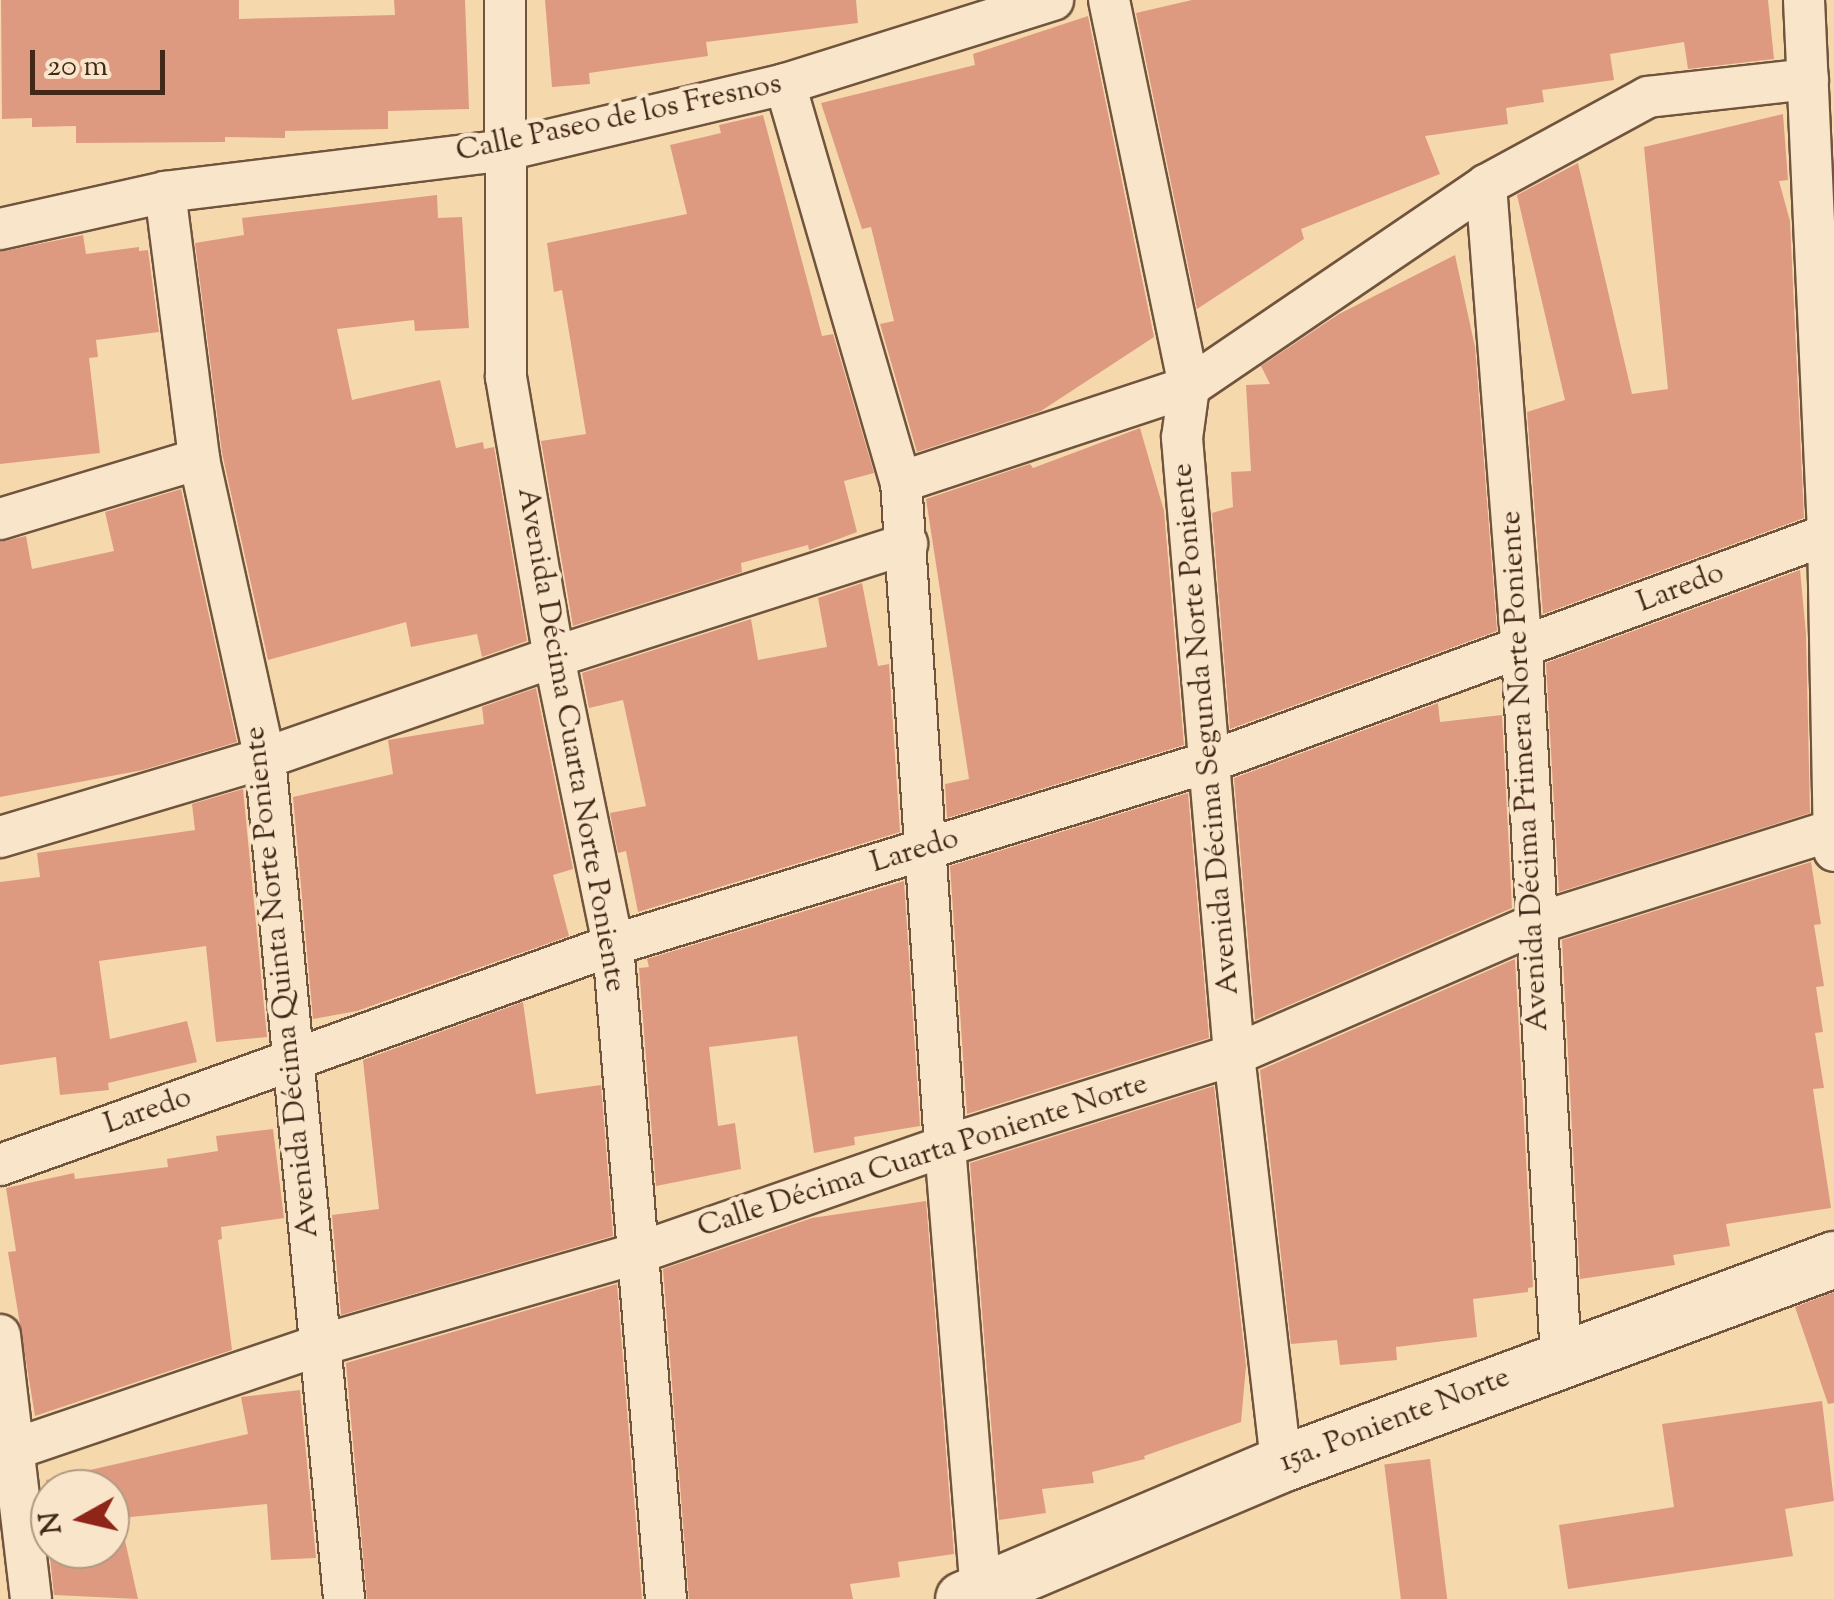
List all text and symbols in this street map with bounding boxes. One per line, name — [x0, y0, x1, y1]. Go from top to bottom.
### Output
scale bar — [35, 30, 170, 92]
text: 20 m — [47, 46, 108, 89]
street label: Calle Paseo de los Fresnos — [453, 67, 785, 171]
street label: Avenida Décima Segunda Norte Poniente — [1166, 462, 1248, 996]
street label: Avenida Décima Cuarta Norte Poniente — [508, 485, 632, 995]
street label: Avenida Décima Primera Norte Poniente — [1494, 510, 1558, 1032]
street label: Laredo — [1633, 556, 1729, 622]
street label: Avenida Décima Quinta Norte Poniente — [238, 724, 328, 1240]
street label: Laredo — [867, 822, 963, 882]
street label: Calle Décima Cuarta Poniente Norte — [693, 1067, 1153, 1247]
street label: Laredo — [100, 1080, 196, 1144]
street label: 15a. Poniente Norte — [1275, 1361, 1515, 1481]
north arrow — [30, 1469, 130, 1569]
text: N — [31, 1509, 74, 1537]

